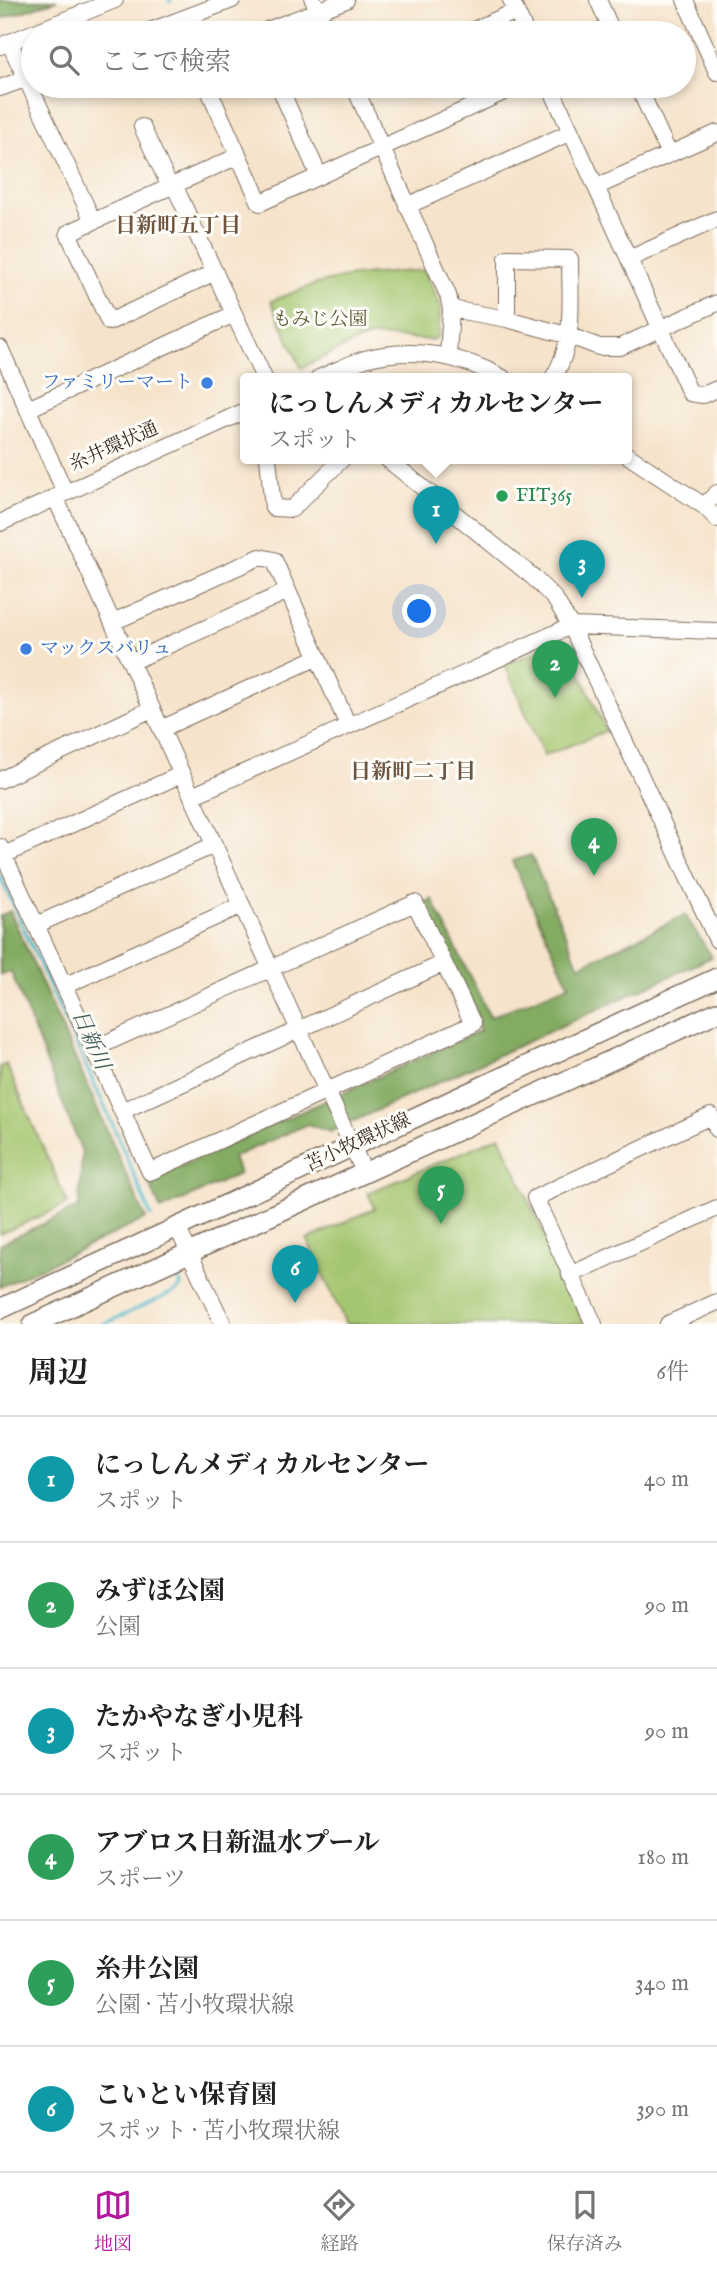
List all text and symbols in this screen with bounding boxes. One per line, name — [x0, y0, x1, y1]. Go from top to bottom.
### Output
search box — [21, 21, 696, 98]
icon: search — [45, 41, 83, 79]
text: ここで検索 — [101, 46, 231, 79]
district label: 日新町五丁目 — [115, 213, 241, 240]
park label: もみじ公園 — [272, 308, 368, 332]
place label: ファミリーマート — [41, 371, 193, 395]
popup — [240, 373, 632, 464]
marker: ファミリーマート — [199, 375, 215, 391]
text: にっしんメディカルセンター — [269, 388, 603, 421]
street label: 糸井環状通 — [66, 417, 162, 477]
text: スポット — [269, 426, 361, 455]
place label: FIT365 — [516, 484, 572, 508]
pin: 1 — [413, 486, 459, 544]
marker: FIT365 — [494, 488, 510, 504]
pin: 3 — [559, 540, 605, 598]
your location — [402, 594, 436, 628]
place label: マックスバリュ — [40, 637, 171, 661]
pin: 2 — [532, 640, 578, 698]
marker: マックスバリュ — [18, 641, 34, 657]
district label: 日新町二丁目 — [350, 759, 476, 786]
pin: 4 — [571, 818, 617, 876]
water label: 日新川 — [65, 1006, 116, 1076]
street label: 苫小牧環状線 — [301, 1108, 415, 1178]
pin: 5 — [418, 1166, 464, 1224]
pin: 6 — [272, 1245, 318, 1303]
text: 周辺 — [28, 1355, 88, 1393]
text: 6件 — [656, 1358, 689, 1387]
text: にっしんメディカルセンター — [95, 1449, 429, 1482]
text: 1 — [47, 1465, 55, 1494]
text: 40 m — [644, 1465, 689, 1494]
text: スポット — [95, 1487, 187, 1516]
text: みずほ公園 — [95, 1575, 225, 1608]
text: 2 — [46, 1591, 56, 1620]
text: 90 m — [645, 1591, 689, 1620]
text: 公園 — [95, 1613, 141, 1642]
text: たかやなぎ小児科 — [95, 1701, 303, 1734]
text: 3 — [47, 1717, 55, 1746]
text: 90 m — [645, 1717, 689, 1746]
text: スポット — [95, 1739, 187, 1768]
text: アブロス日新温水プール — [95, 1827, 380, 1860]
text: 4 — [45, 1843, 57, 1872]
text: 180 m — [637, 1843, 689, 1872]
text: スポーツ — [95, 1865, 186, 1894]
text: 糸井公園 — [95, 1953, 199, 1986]
text: 5 — [47, 1969, 55, 1998]
text: 340 m — [635, 1969, 689, 1998]
text: 公園 · 苫小牧環状線 — [95, 1991, 294, 2020]
text: こいとい保育園 — [95, 2079, 277, 2112]
text: 6 — [46, 2095, 56, 2124]
text: 390 m — [636, 2095, 689, 2124]
text: スポット · 苫小牧環状線 — [95, 2117, 340, 2146]
tab: 地図 — [94, 2186, 132, 2257]
tab: 経路 — [320, 2186, 359, 2257]
tab: 保存済み — [547, 2186, 623, 2257]

